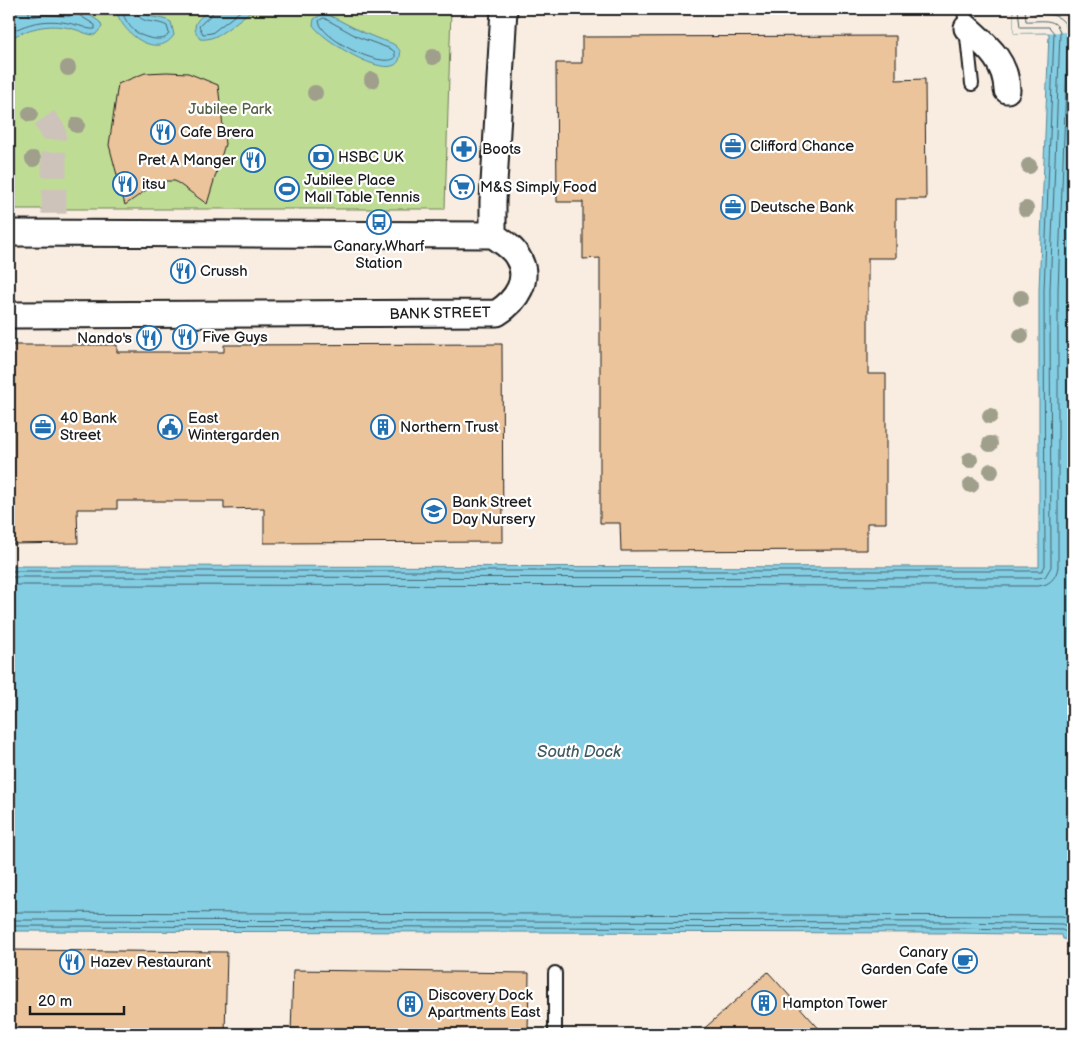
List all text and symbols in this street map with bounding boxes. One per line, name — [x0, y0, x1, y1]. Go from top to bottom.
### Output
park label: Jubilee Park — [188, 100, 272, 119]
restaurant icon: Cafe Brera — [150, 119, 176, 145]
place label: Cafe Brera — [180, 123, 254, 142]
office icon: Clifford Chance — [720, 133, 746, 159]
pharmacy icon: Boots — [451, 136, 477, 162]
place label: Clifford Chance — [750, 137, 854, 156]
place label: Boots — [482, 140, 522, 159]
bank icon: HSBC UK — [308, 144, 334, 170]
restaurant icon: Pret A Manger — [240, 147, 266, 173]
place label: HSBC UK — [338, 148, 404, 167]
place label: Pret A Manger — [138, 151, 237, 170]
restaurant icon: itsu — [112, 171, 138, 197]
place label: Jubilee Place Mall Table Tennis — [304, 171, 421, 207]
supermarket icon: M&S Simply Food — [449, 174, 475, 200]
place label: itsu — [142, 175, 166, 194]
sports icon: Jubilee Place Mall Table Tennis — [274, 176, 300, 202]
place label: M&S Simply Food — [480, 178, 597, 197]
office icon: Deutsche Bank — [720, 194, 746, 220]
place label: Deutsche Bank — [750, 198, 854, 217]
bus stop icon: Canary Wharf Station — [366, 209, 392, 235]
place label: Canary Wharf Station — [333, 237, 425, 273]
restaurant icon: Crussh — [170, 258, 196, 284]
place label: Crussh — [200, 262, 248, 281]
street label: BANK STREET — [389, 303, 491, 324]
restaurant icon: Five Guys — [172, 324, 198, 350]
restaurant icon: Nando's — [136, 325, 162, 351]
place label: Five Guys — [202, 328, 268, 347]
place label: Nando's — [77, 329, 133, 348]
place label: 40 Bank Street — [60, 409, 117, 445]
place label: East Wintergarden — [188, 409, 279, 445]
office icon: 40 Bank Street — [30, 414, 56, 440]
public building icon: East Wintergarden — [157, 414, 183, 440]
building icon: Northern Trust — [370, 414, 396, 440]
place label: Northern Trust — [400, 418, 499, 437]
place label: Bank Street Day Nursery — [452, 493, 536, 529]
school or university icon: Bank Street Day Nursery — [421, 498, 447, 524]
water label: South Dock — [537, 743, 622, 762]
place label: Canary Garden Cafe — [861, 943, 948, 979]
cafe icon: Canary Garden Cafe — [952, 948, 978, 974]
restaurant icon: Hazev Restaurant — [59, 949, 85, 975]
place label: Hazev Restaurant — [90, 953, 212, 972]
scale bar — [30, 983, 124, 1015]
place label: Discovery Dock Apartments East — [428, 986, 541, 1022]
building icon: Hampton Tower — [751, 990, 777, 1016]
building icon: Discovery Dock Apartments East — [397, 991, 423, 1017]
text: 20 m — [38, 992, 72, 1011]
place label: Hampton Tower — [782, 994, 888, 1013]

